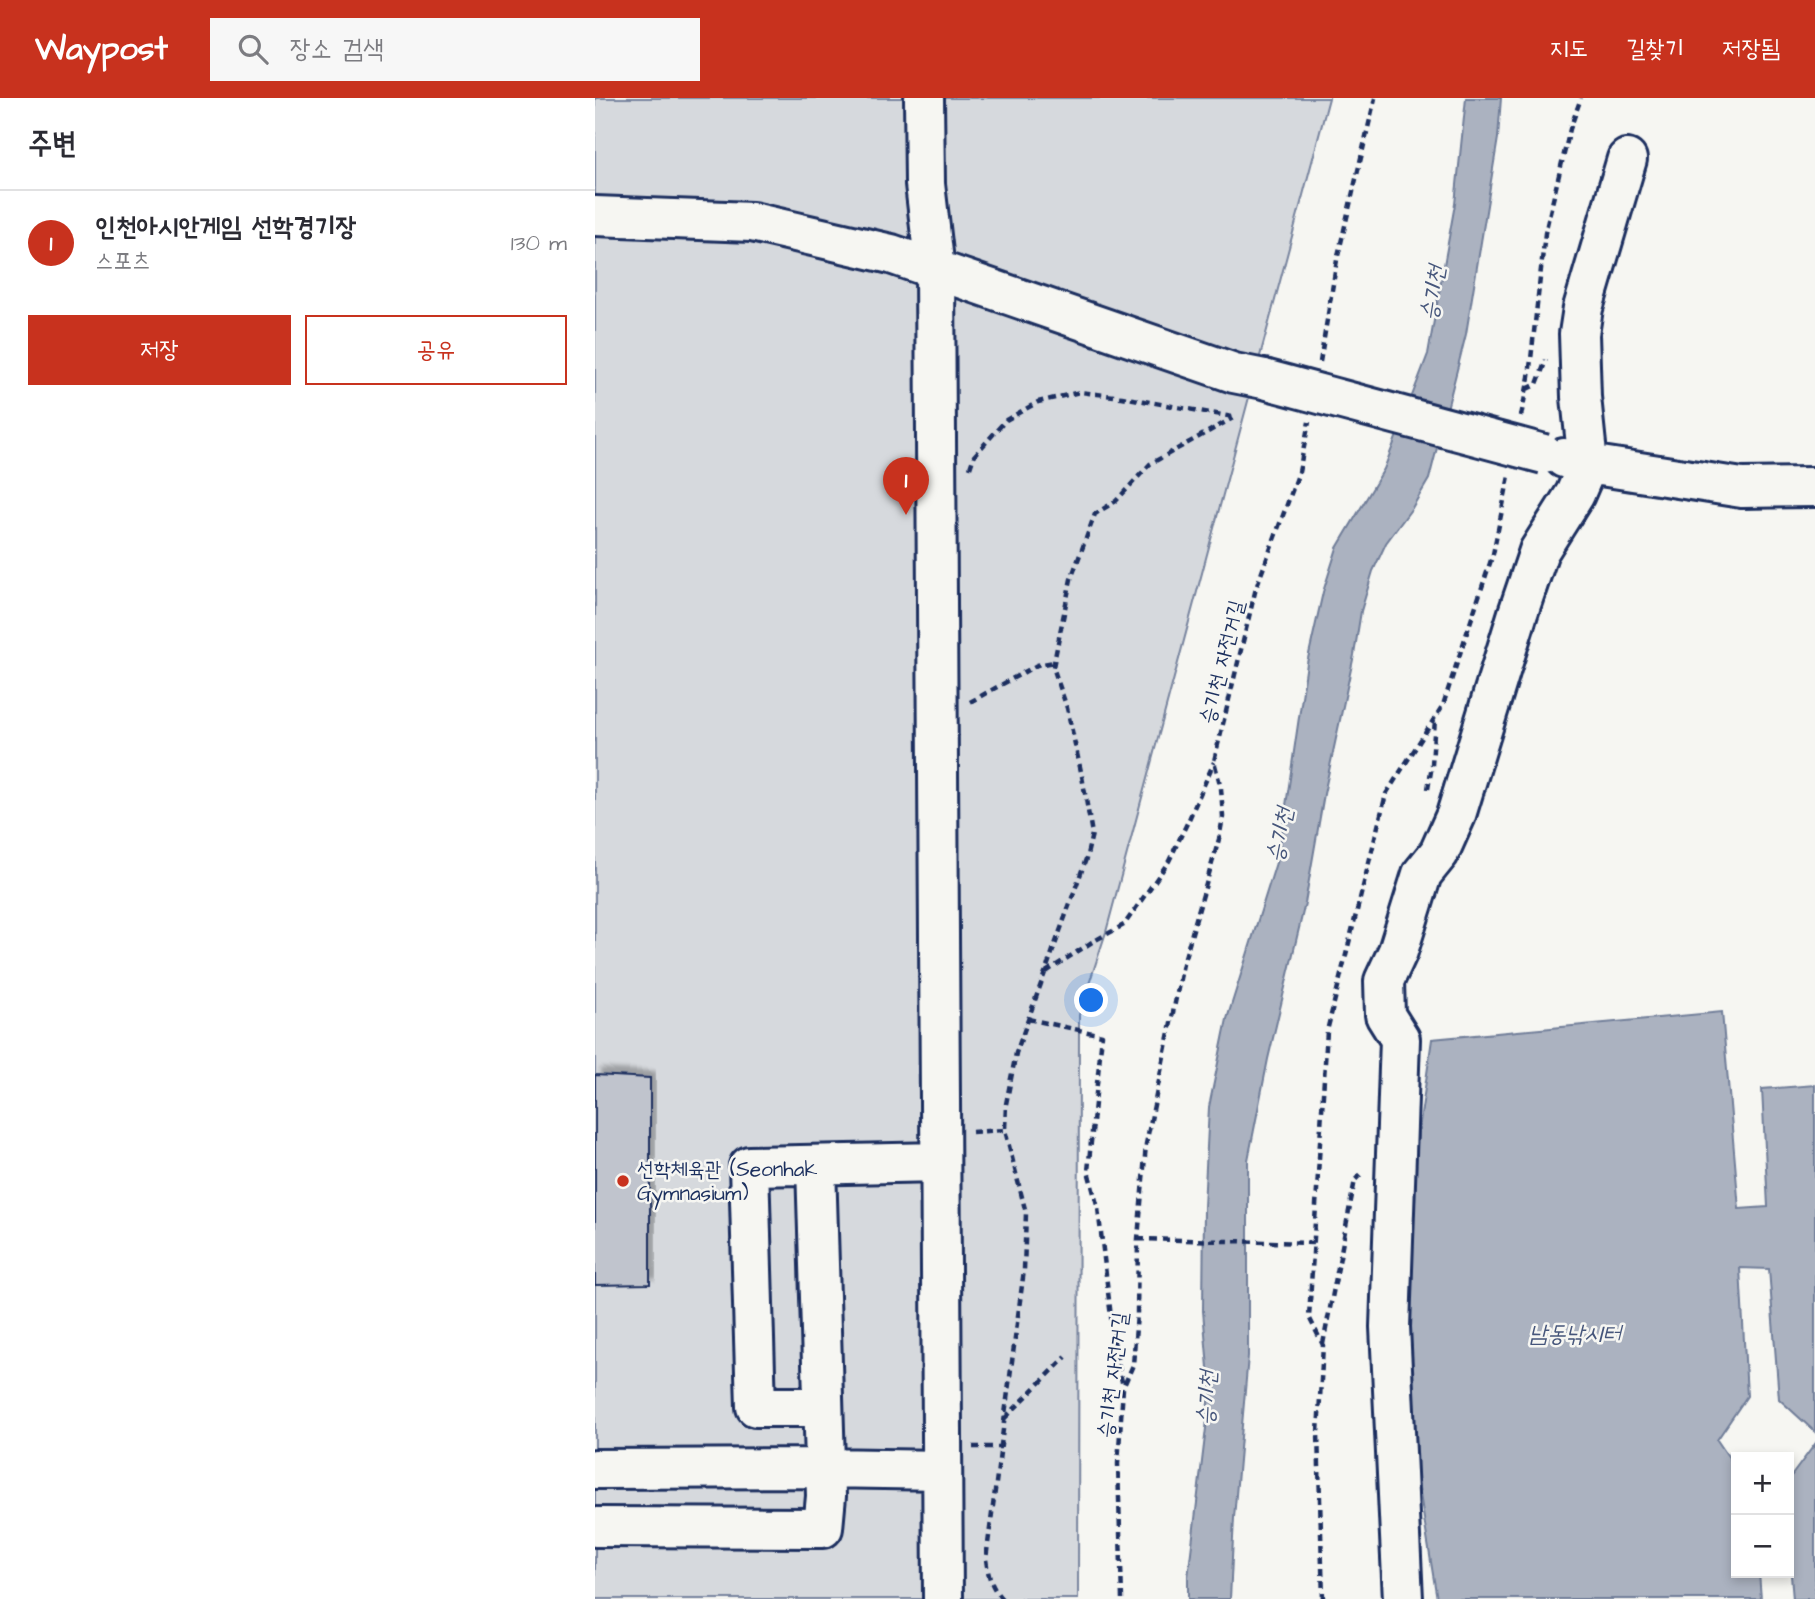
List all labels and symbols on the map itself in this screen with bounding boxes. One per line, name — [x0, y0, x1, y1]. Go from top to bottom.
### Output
water label: 승기천 — [1413, 261, 1454, 323]
pin: 1 — [883, 457, 929, 515]
street label: 승기천 자전거길 — [1193, 597, 1251, 727]
water label: 승기천 — [1259, 802, 1301, 865]
your location — [1074, 983, 1108, 1017]
place label: 선학체육관 (Seonhak Gymnasium) — [637, 1155, 817, 1210]
marker: 선학체육관 (Seonhak Gymnasium) — [615, 1173, 631, 1189]
street label: 승기천 자전거길 — [1091, 1310, 1135, 1440]
water label: 남동낚시터 — [1529, 1318, 1624, 1350]
water label: 승기천 — [1190, 1367, 1225, 1427]

